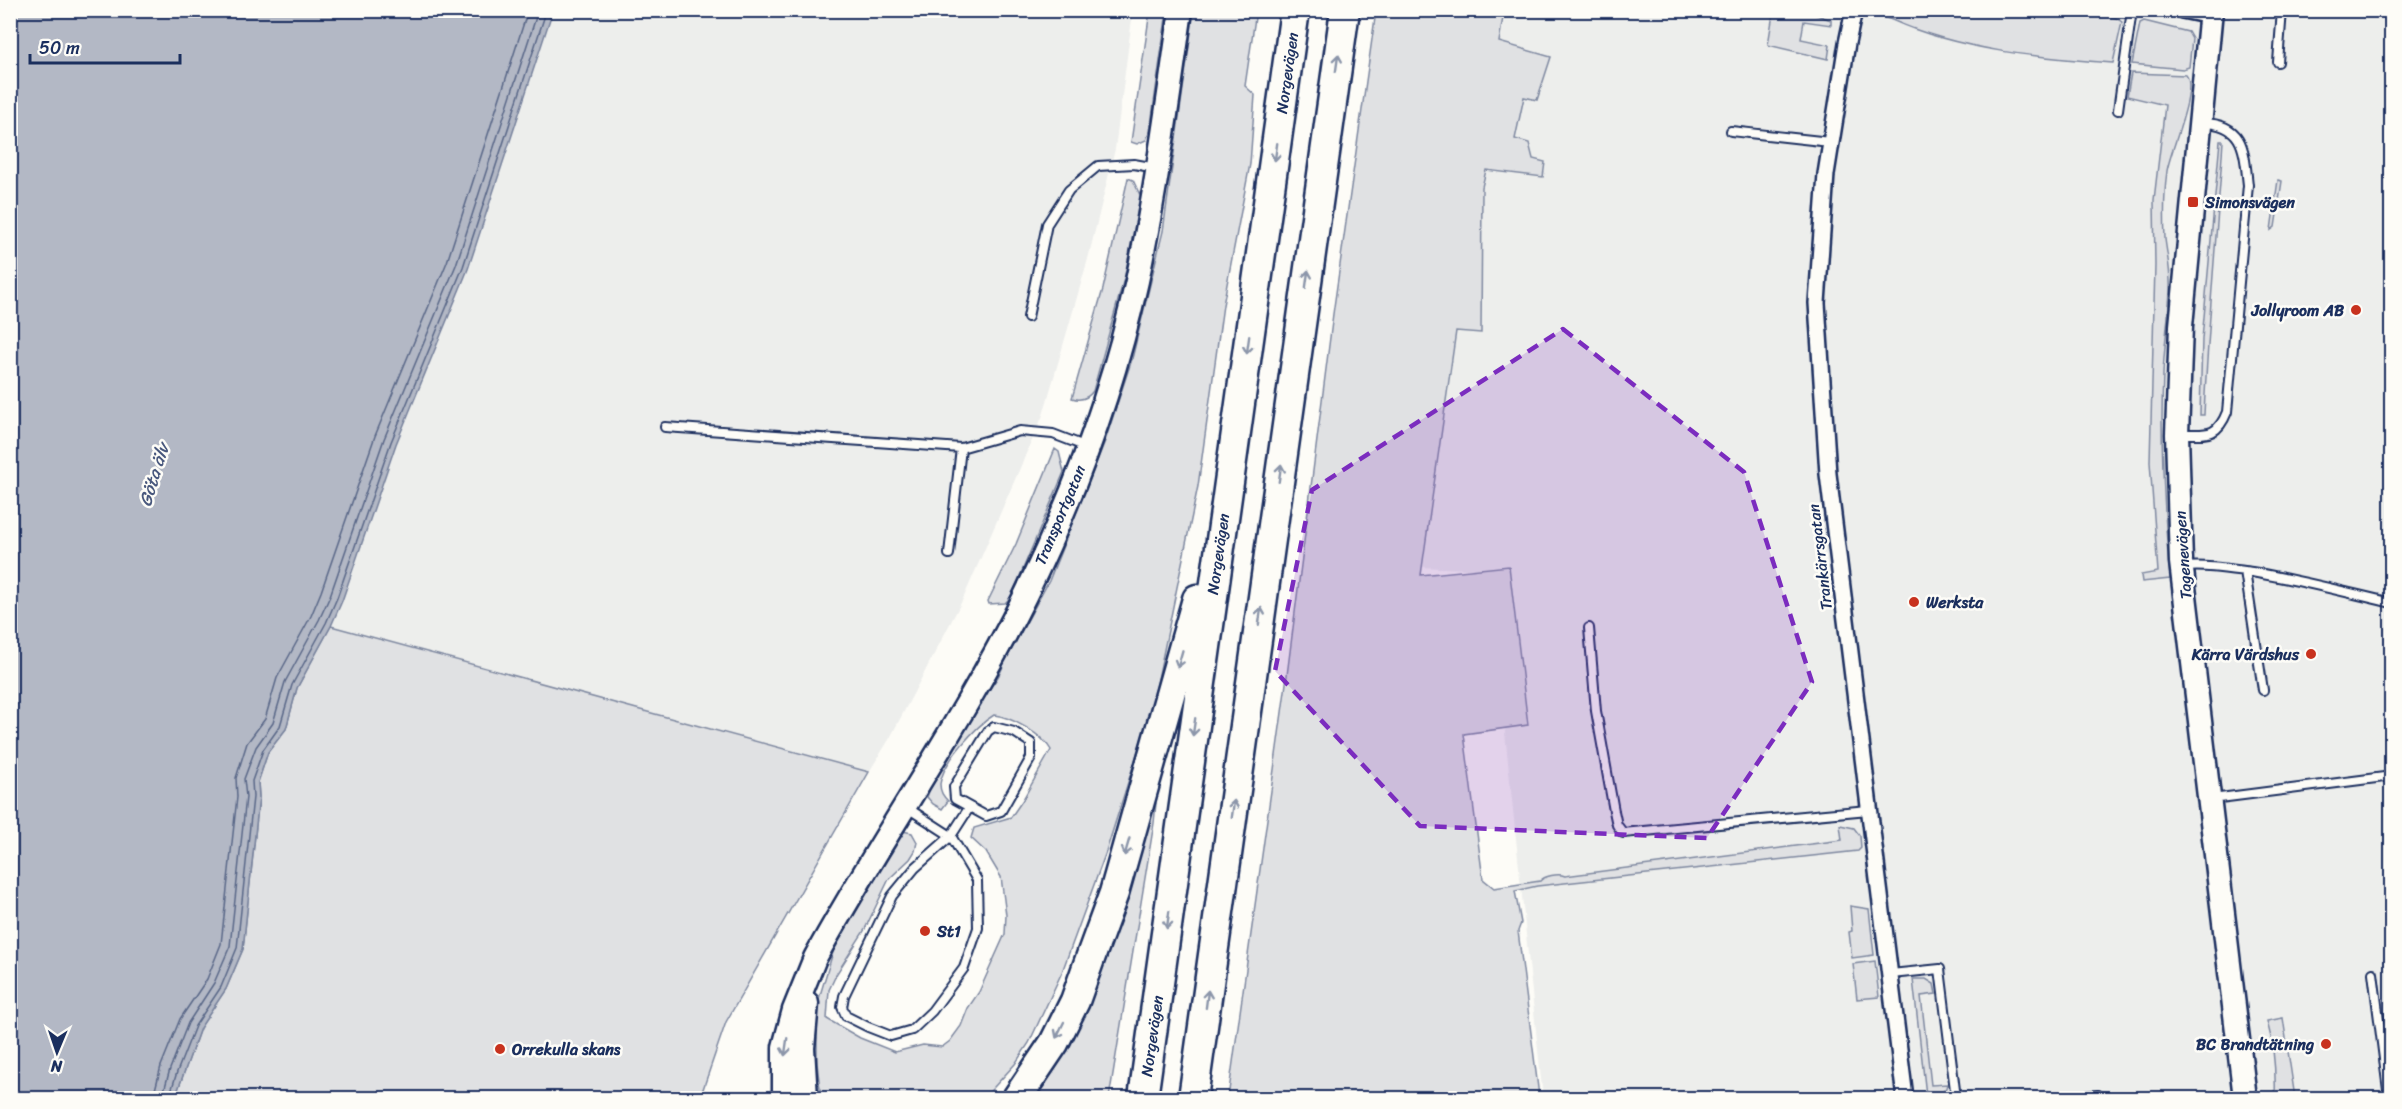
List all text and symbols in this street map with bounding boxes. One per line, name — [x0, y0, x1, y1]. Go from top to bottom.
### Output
scale bar — [30, 27, 180, 65]
street label: Norgevägen — [1267, 30, 1307, 116]
text: 50 m — [39, 32, 80, 64]
one-way arrow — [1332, 53, 1343, 73]
one-way arrow — [1270, 141, 1281, 161]
place label: Simonsvägen — [2204, 188, 2295, 217]
marker: Simonsvägen — [2186, 195, 2200, 209]
one-way arrow — [1302, 270, 1313, 290]
place label: Jollyroom AB — [2250, 296, 2345, 325]
marker: Jollyroom AB — [2349, 303, 2363, 317]
one-way arrow — [1242, 334, 1253, 354]
water label: Göta älv — [129, 437, 179, 511]
street label: Transportgatan — [1026, 460, 1094, 570]
one-way arrow — [1275, 463, 1286, 483]
street label: Trankärrsgatan — [1799, 502, 1841, 612]
street label: Tagenevägen — [2165, 509, 2201, 600]
street label: Norgevägen — [1198, 511, 1238, 597]
place label: Werksta — [1926, 588, 1984, 617]
marker: Werksta — [1907, 595, 1921, 609]
one-way arrow — [1255, 606, 1266, 626]
place label: Kärra Värdshus — [2191, 640, 2300, 669]
marker: Kärra Värdshus — [2304, 647, 2318, 661]
one-way arrow — [1174, 650, 1185, 669]
one-way arrow — [1189, 716, 1200, 736]
one-way arrow — [1227, 799, 1238, 819]
one-way arrow — [1121, 837, 1132, 856]
one-way arrow — [1162, 909, 1173, 929]
place label: St1 — [936, 917, 961, 946]
marker: St1 — [918, 924, 932, 938]
one-way arrow — [1202, 989, 1213, 1009]
street label: Norgevägen — [1132, 993, 1172, 1079]
one-way arrow — [1054, 1021, 1066, 1039]
north arrow — [27, 1022, 87, 1082]
place label: BC Brandtätning — [2196, 1030, 2315, 1059]
place label: Orrekulla skans — [511, 1035, 621, 1064]
one-way arrow — [780, 1037, 791, 1056]
marker: BC Brandtätning — [2319, 1037, 2333, 1051]
marker: Orrekulla skans — [493, 1042, 507, 1056]
text: N — [50, 1052, 64, 1081]

